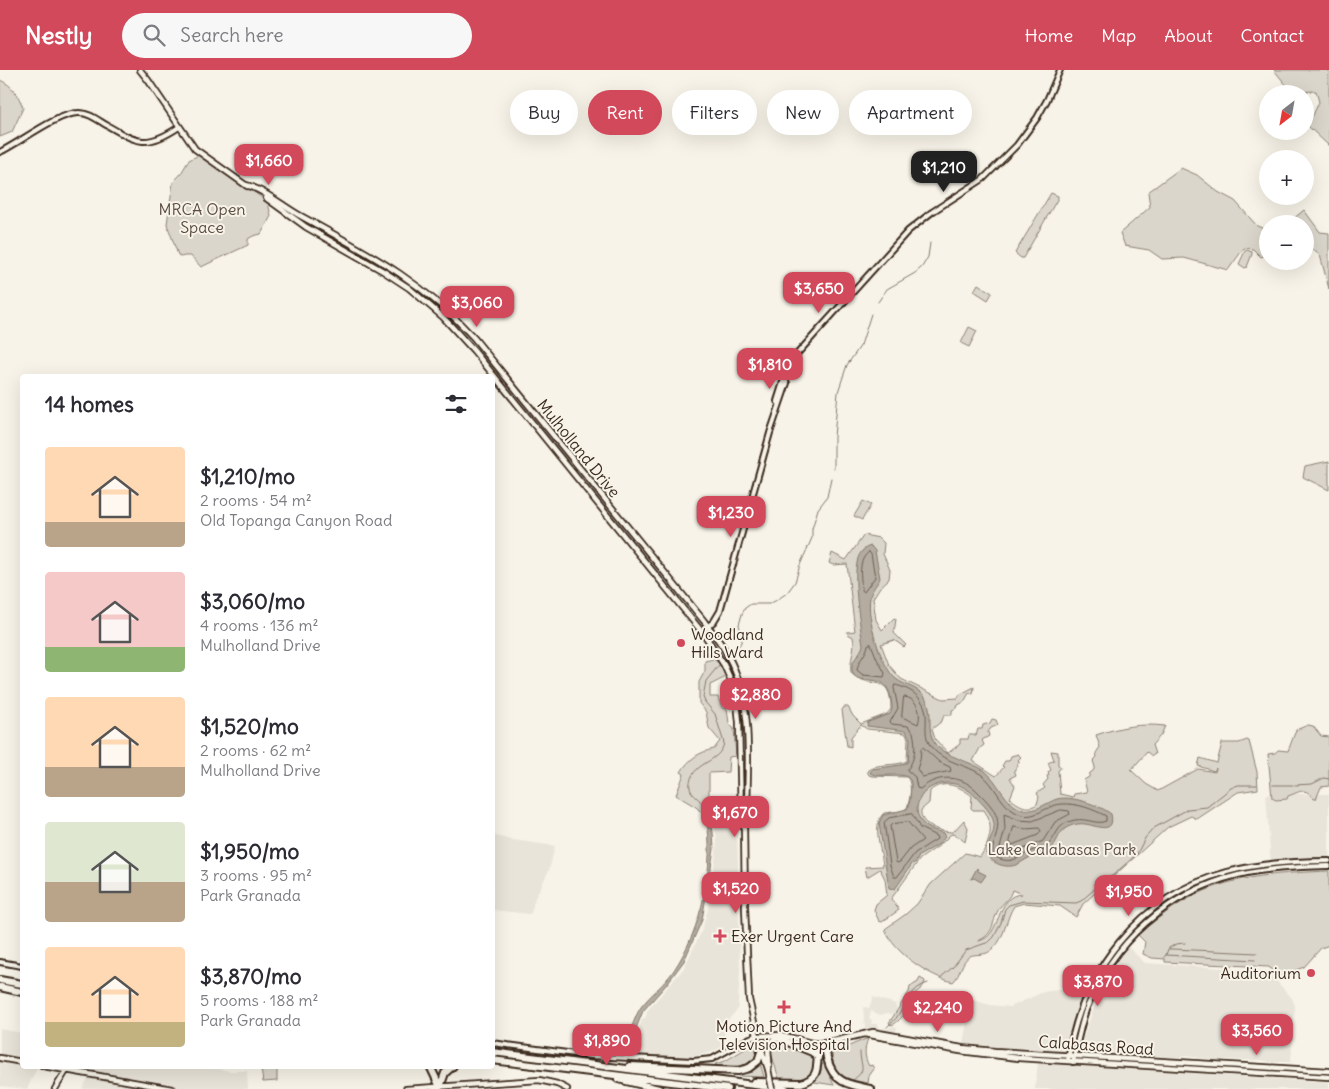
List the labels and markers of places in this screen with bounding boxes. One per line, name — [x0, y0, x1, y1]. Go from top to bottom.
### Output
pin: $1,660 — [228, 144, 310, 186]
pin: $1,210 — [903, 150, 985, 193]
pin: $3,650 — [778, 272, 860, 314]
pin: $3,060 — [436, 286, 518, 328]
pin: $1,810 — [729, 348, 811, 390]
pin: $1,230 — [690, 496, 772, 538]
place label: Woodland Hills Ward — [691, 624, 764, 662]
marker: Woodland Hills Ward — [675, 637, 687, 649]
pin: $2,880 — [715, 678, 797, 720]
pin: $1,670 — [694, 796, 776, 838]
pin: $1,520 — [695, 872, 777, 914]
pin: $1,950 — [1088, 874, 1170, 917]
place label: Exer Urgent Care — [731, 926, 854, 946]
marker: Exer Urgent Care — [713, 929, 727, 943]
place label: Auditorium — [1221, 963, 1301, 983]
pin: $3,870 — [1057, 964, 1139, 1007]
marker: Auditorium — [1305, 967, 1317, 979]
pin: $2,240 — [897, 990, 979, 1033]
marker: Motion Picture And Television Hospital — [777, 1000, 791, 1014]
pin: $3,560 — [1216, 1014, 1298, 1056]
place label: Motion Picture And Television Hospital — [716, 1016, 852, 1054]
pin: $1,890 — [566, 1024, 648, 1066]

